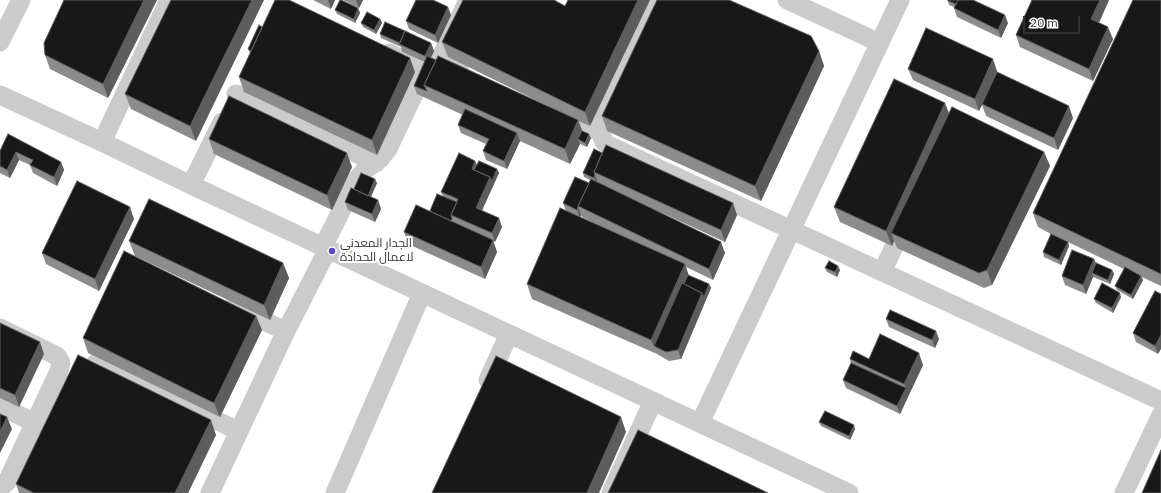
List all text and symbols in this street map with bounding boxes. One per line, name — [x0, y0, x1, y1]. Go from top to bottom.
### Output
scale bar — [1025, 8, 1082, 34]
text: 20 m — [1030, 15, 1058, 30]
place label: الجدار المعدني لاعمال الحدادة — [340, 237, 414, 265]
marker: الجدار المعدني لاعمال الحدادة — [327, 246, 337, 256]

